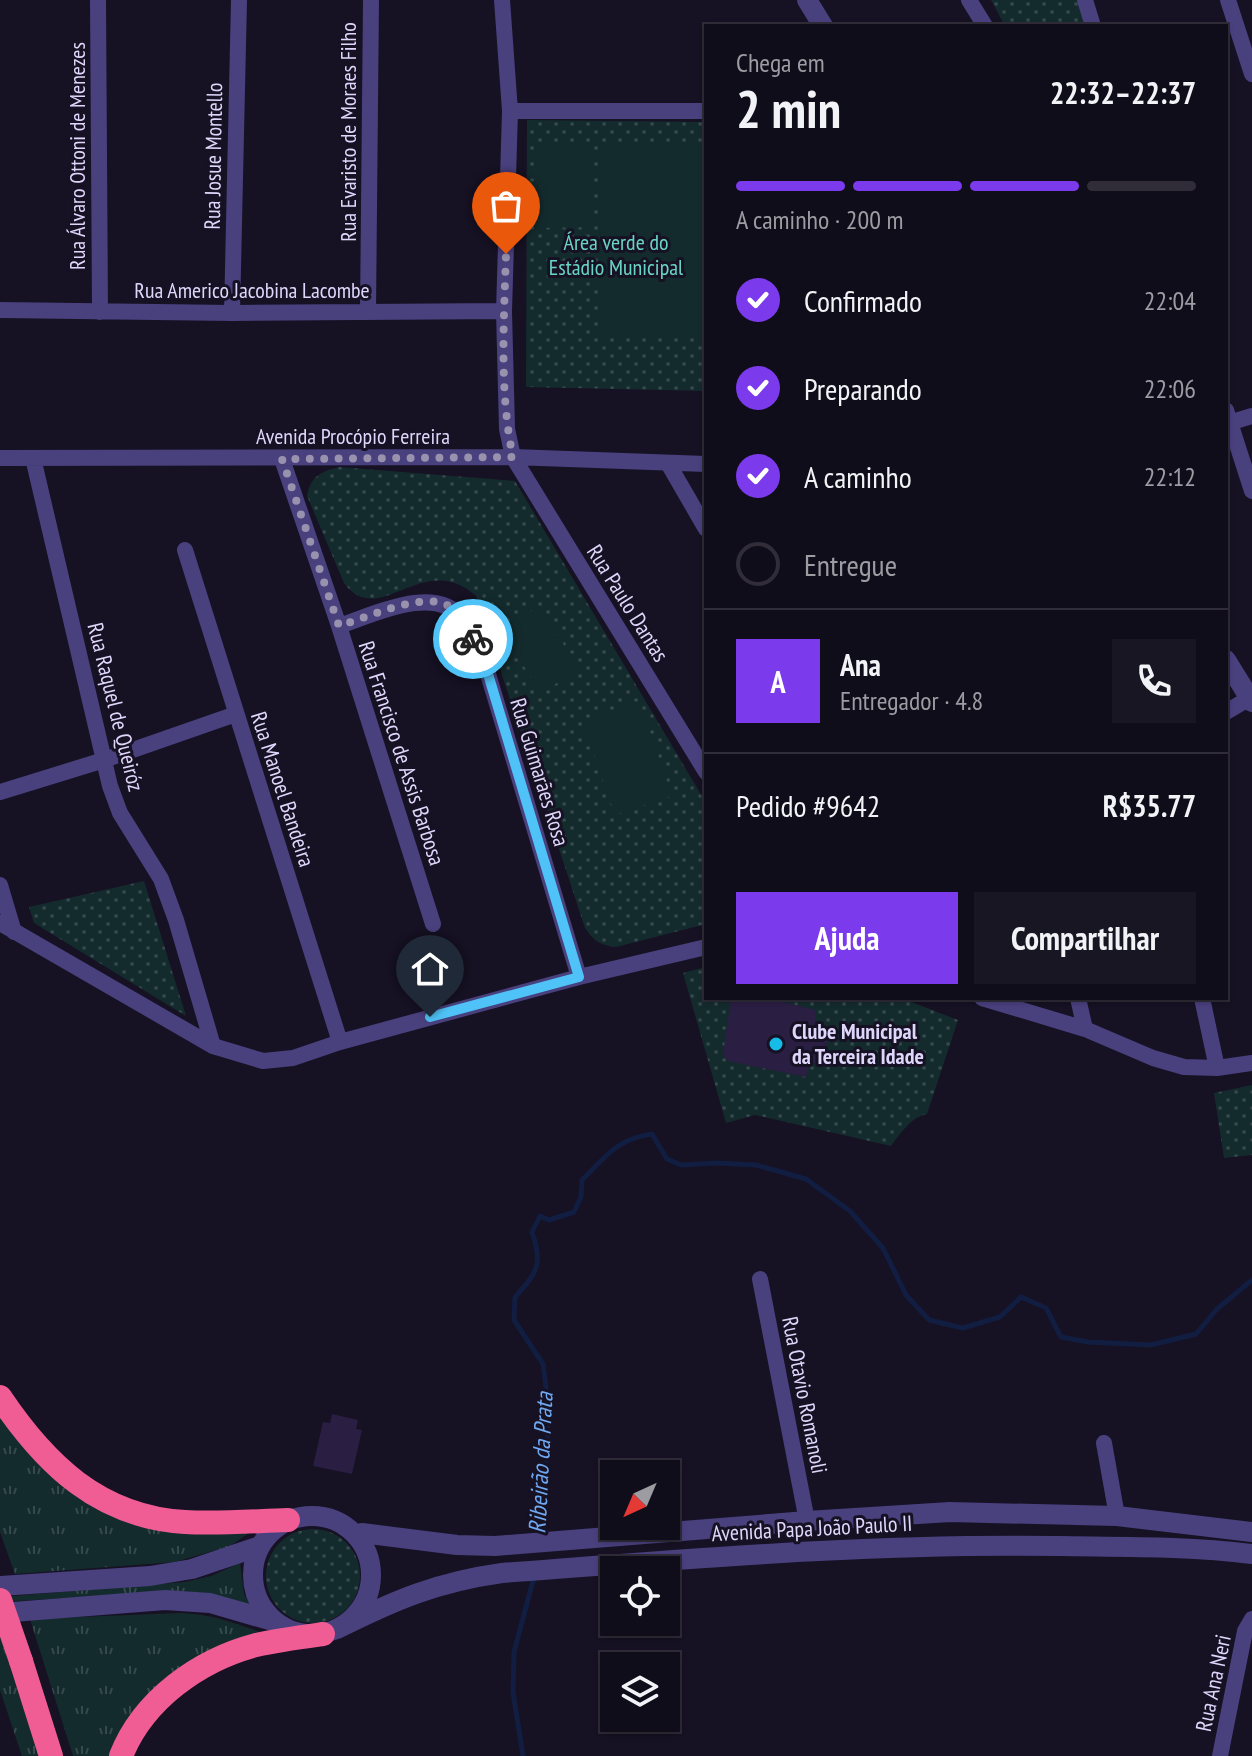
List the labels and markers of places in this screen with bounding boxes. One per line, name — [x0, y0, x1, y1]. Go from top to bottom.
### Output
pin — [472, 172, 540, 254]
pin — [396, 935, 464, 1017]
place label: Clube Municipal da Terceira Idade — [792, 1017, 924, 1070]
marker: Clube Municipal da Terceira Idade — [767, 1035, 785, 1053]

